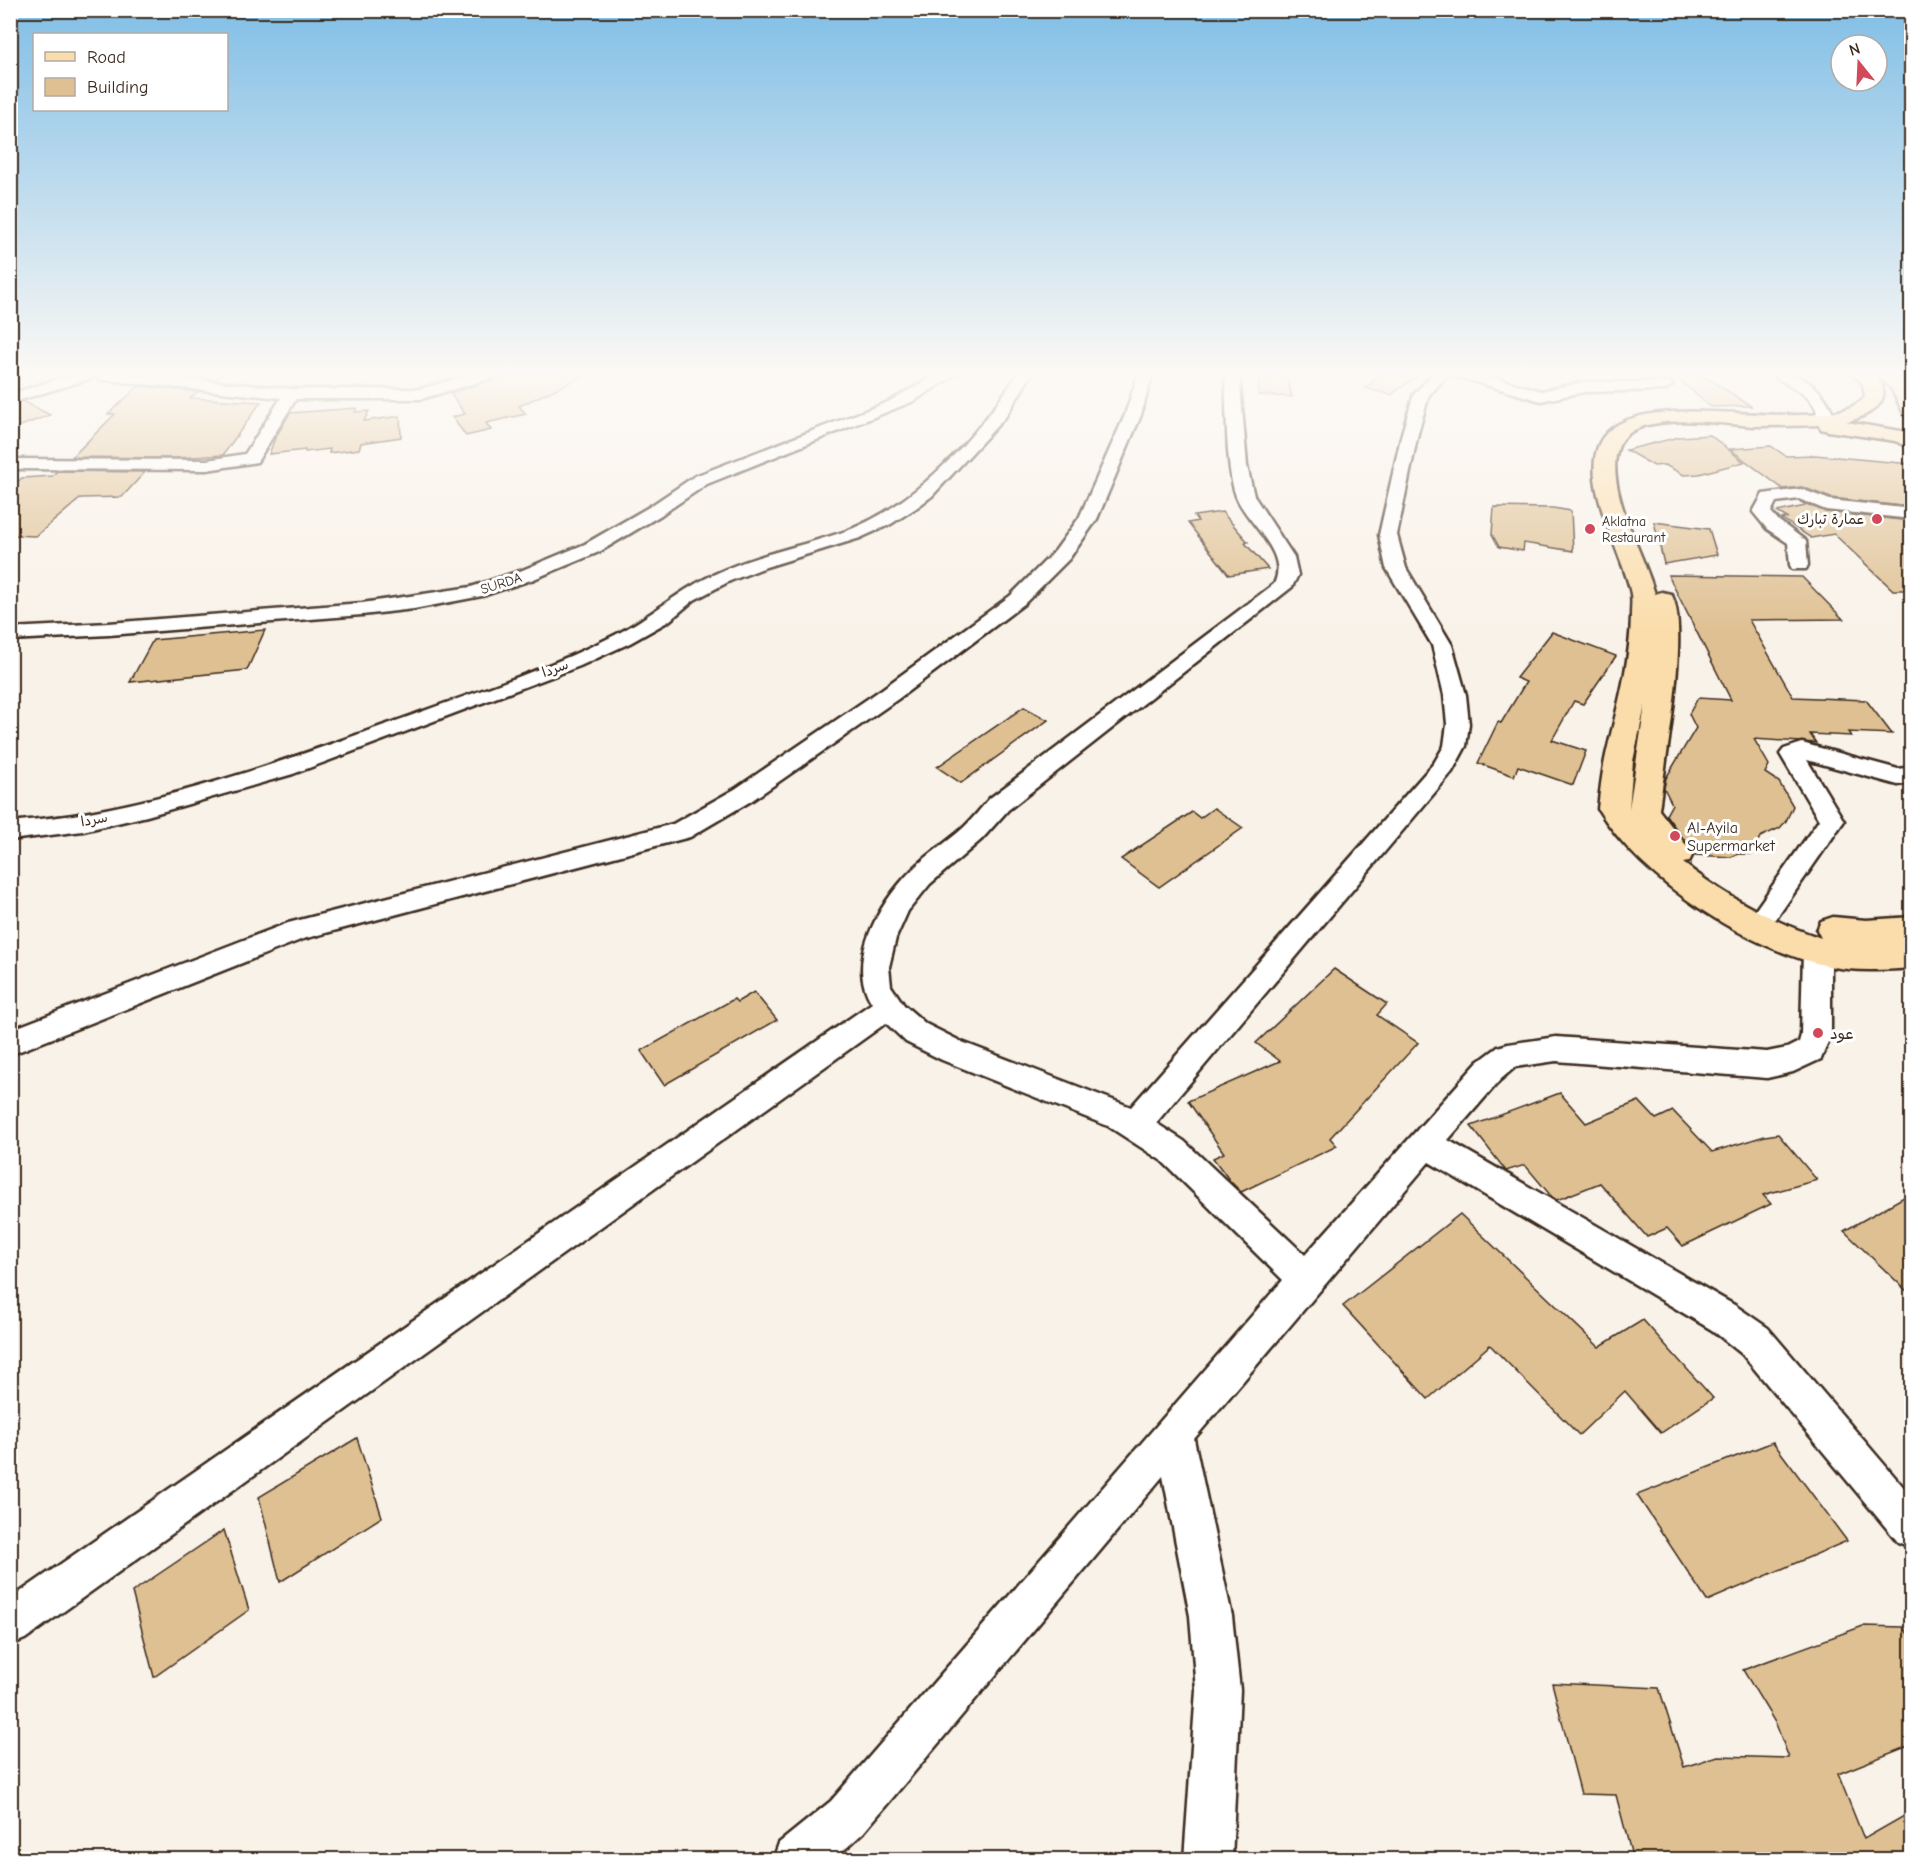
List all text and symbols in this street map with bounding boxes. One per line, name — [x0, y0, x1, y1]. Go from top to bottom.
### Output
legend — [33, 33, 228, 111]
north arrow — [1829, 33, 1889, 93]
text: N — [1847, 40, 1862, 60]
text: Road — [87, 47, 126, 68]
text: Building — [87, 77, 149, 98]
place label: عمارة تبارك — [1797, 511, 1865, 528]
marker: عمارة تبارك — [1870, 512, 1884, 526]
place label: Aklatna Restaurant — [1602, 513, 1666, 546]
marker: Aklatna Restaurant — [1583, 522, 1597, 536]
street label: SURDA — [478, 569, 524, 598]
street label: سردا — [540, 656, 571, 681]
street label: سردا — [79, 809, 109, 830]
place label: Al-Ayila Supermarket — [1687, 819, 1775, 855]
marker: Al-Ayila Supermarket — [1668, 829, 1682, 843]
place label: عود — [1830, 1025, 1854, 1044]
marker: عود — [1811, 1026, 1825, 1040]

